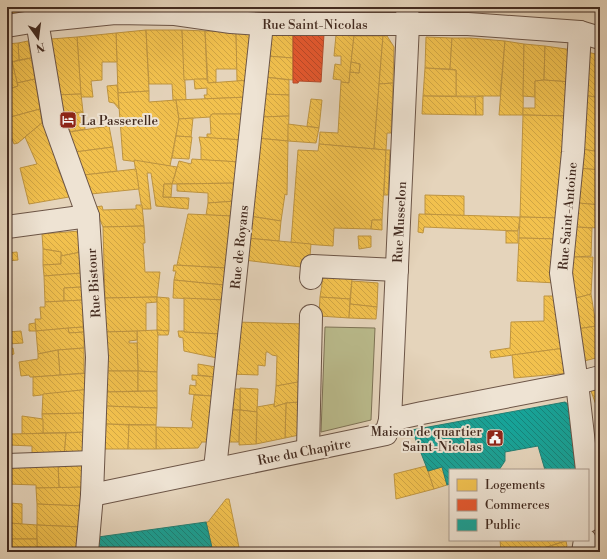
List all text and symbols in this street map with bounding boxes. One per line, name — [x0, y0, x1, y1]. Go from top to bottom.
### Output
street label: Rue Saint-Nicolas — [262, 17, 368, 33]
north arrow — [18, 18, 58, 58]
text: N — [34, 39, 46, 55]
hotel icon: La Passerelle — [58, 110, 78, 130]
place label: La Passerelle — [81, 113, 158, 129]
street label: Rue Saint-Antoine — [555, 161, 581, 271]
street label: Rue Musselon — [390, 181, 410, 263]
street label: Rue de Royans — [228, 204, 252, 290]
street label: Rue Bistour — [84, 247, 104, 318]
place label: Maison de quartier Saint-Nicolas — [371, 424, 482, 455]
public building icon: Maison de quartier Saint-Nicolas — [485, 428, 505, 448]
street label: Rue du Chapitre — [256, 435, 353, 469]
legend — [449, 469, 589, 541]
text: Logements — [485, 478, 545, 493]
text: Commerces — [485, 498, 550, 513]
text: Public — [485, 518, 521, 533]

